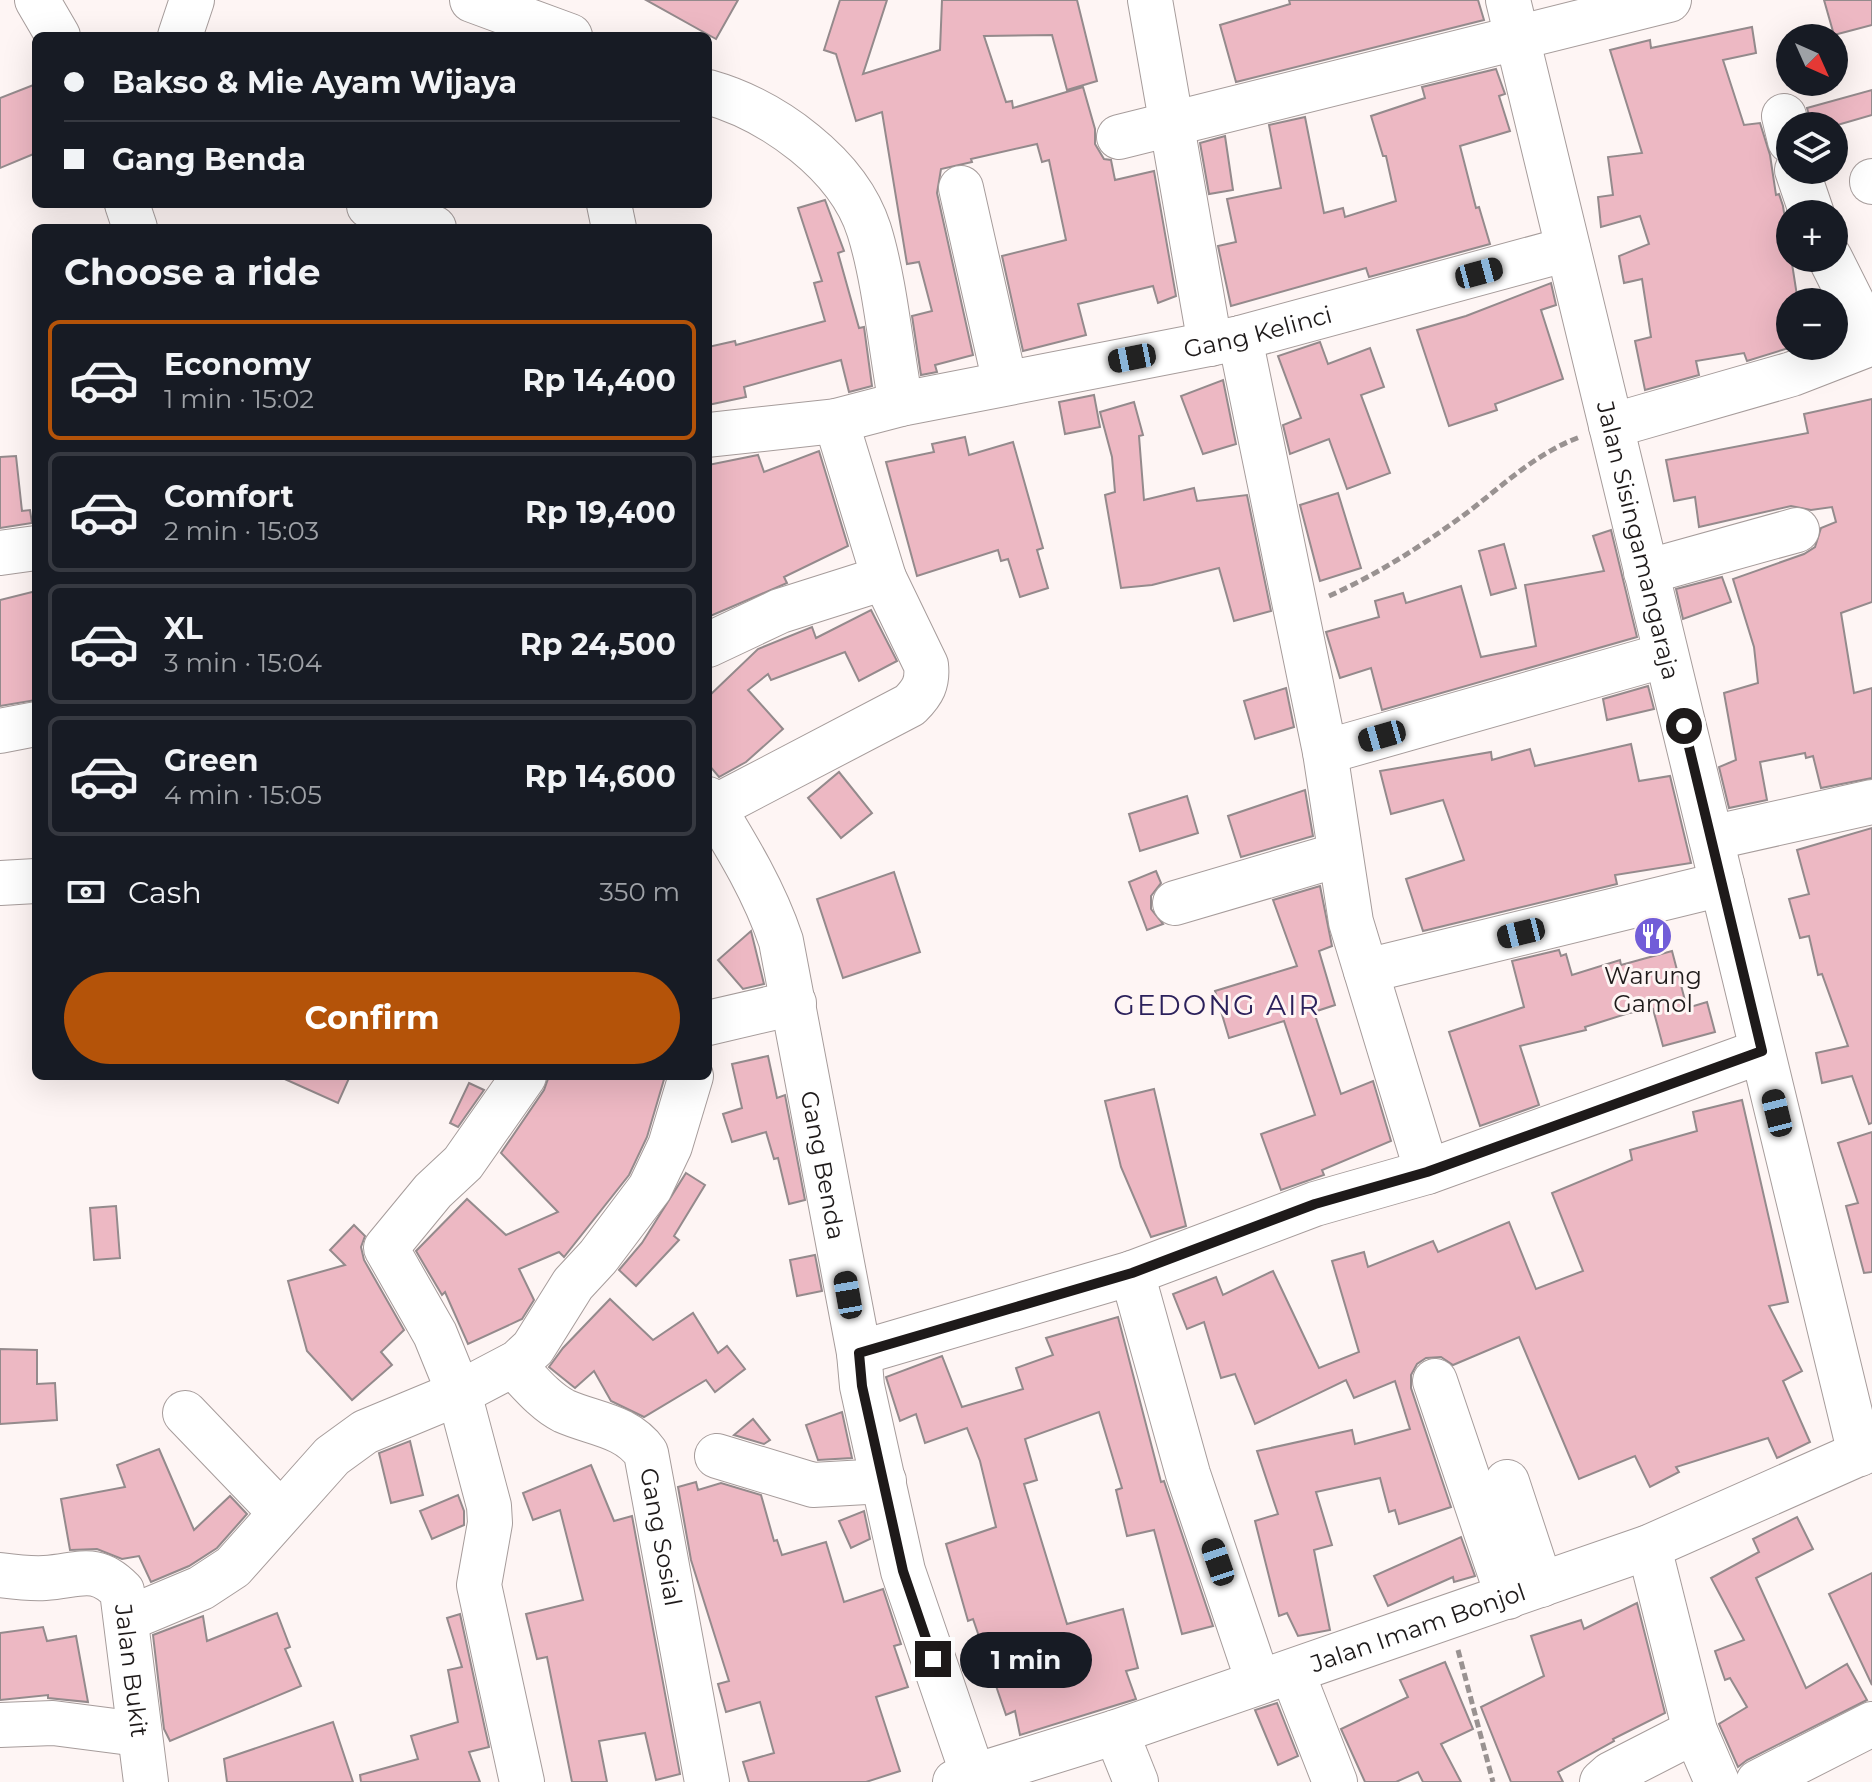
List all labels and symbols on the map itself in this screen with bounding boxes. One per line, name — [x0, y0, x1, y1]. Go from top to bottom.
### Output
north arrow — [1776, 24, 1848, 96]
car — [1453, 255, 1505, 291]
street label: Gang Kelinci — [1181, 299, 1335, 363]
car — [1106, 342, 1158, 374]
street label: Jalan Sisingamangaraja — [1591, 397, 1687, 683]
route start — [1666, 708, 1702, 744]
car — [1356, 718, 1408, 754]
restaurant icon: Warung Gamol — [1632, 915, 1674, 957]
car — [1495, 916, 1547, 950]
place label: Warung Gamol — [1604, 961, 1702, 1018]
district label: GEDONG AIR — [1113, 988, 1321, 1022]
car — [1760, 1087, 1794, 1139]
street label: Gang Benda — [795, 1088, 852, 1242]
car — [832, 1269, 864, 1321]
street label: Gang Sosial — [634, 1465, 689, 1608]
car — [1199, 1535, 1237, 1589]
street label: Jalan Imam Bonjol — [1306, 1577, 1529, 1678]
street label: Jalan Bukit — [109, 1601, 155, 1739]
callout: 1 min — [961, 1631, 1093, 1687]
route end — [915, 1641, 951, 1677]

